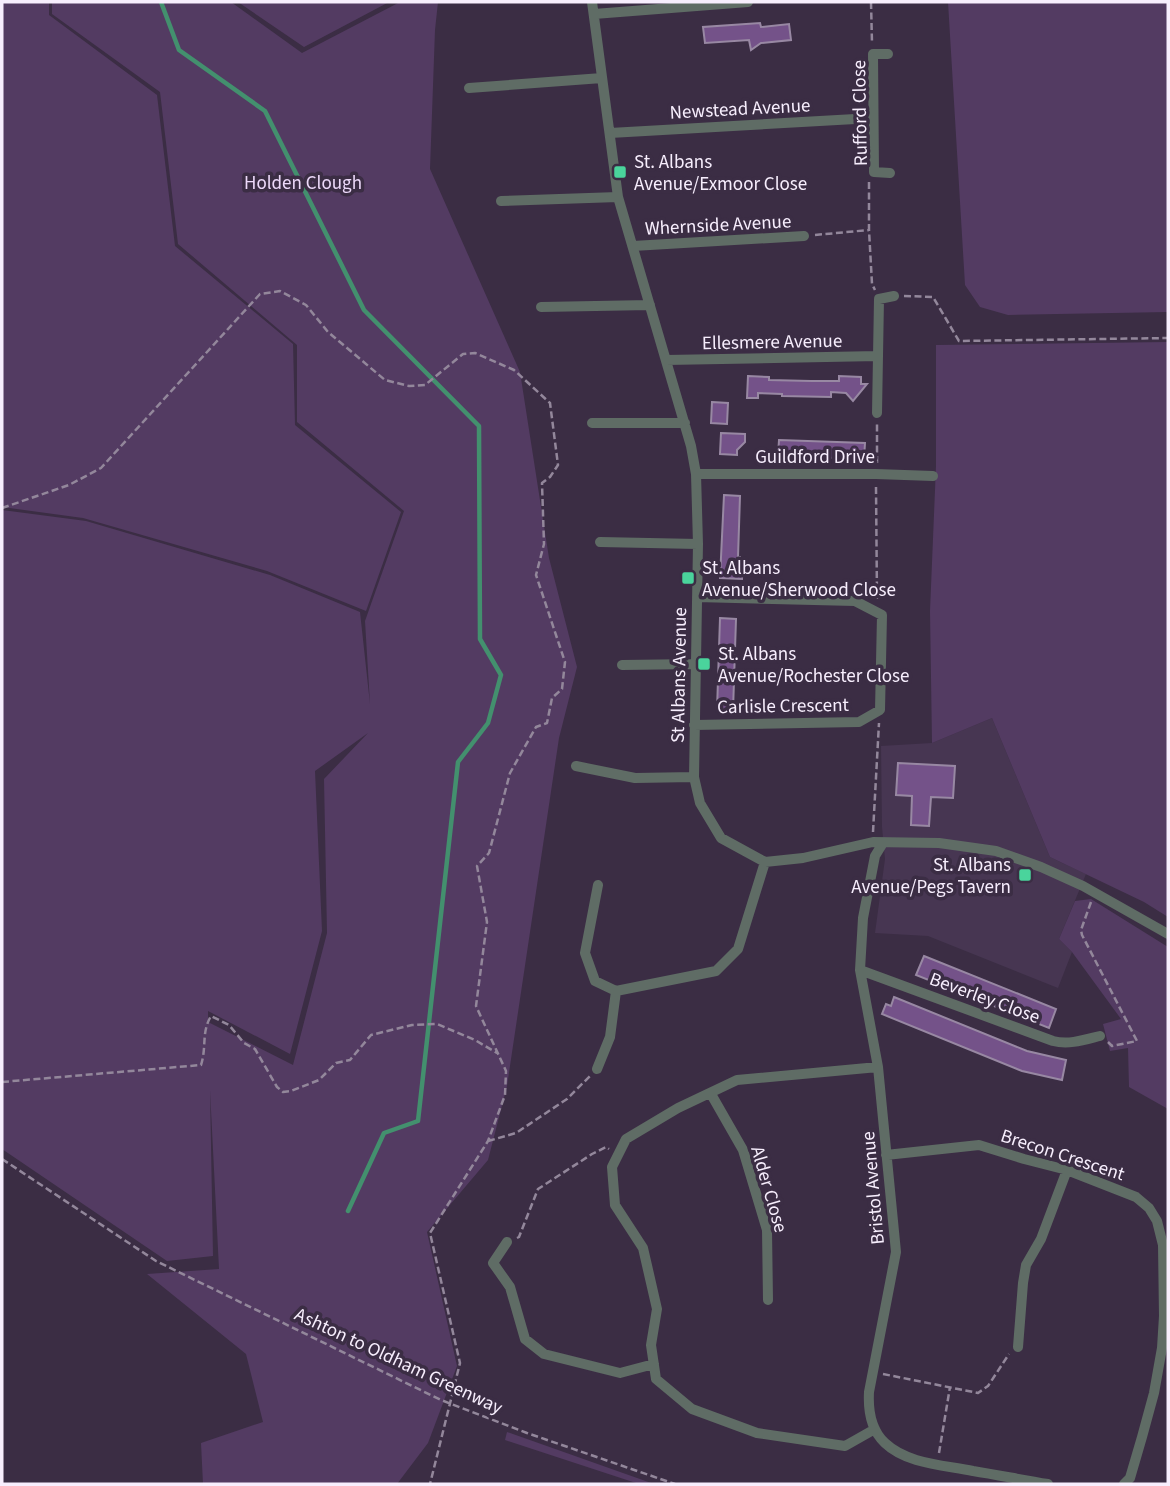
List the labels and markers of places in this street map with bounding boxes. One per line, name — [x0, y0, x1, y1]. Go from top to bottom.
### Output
place label: St. Albans Avenue/Exmoor Close — [634, 149, 807, 198]
marker: St. Albans Avenue/Exmoor Close — [612, 164, 628, 180]
place label: St. Albans Avenue/Sherwood Close — [702, 555, 896, 604]
marker: St. Albans Avenue/Sherwood Close — [680, 570, 696, 586]
place label: St. Albans Avenue/Rochester Close — [718, 641, 909, 690]
marker: St. Albans Avenue/Rochester Close — [696, 656, 712, 672]
place label: St. Albans Avenue/Pegs Tavern — [851, 852, 1011, 901]
marker: St. Albans Avenue/Pegs Tavern — [1017, 867, 1033, 883]

